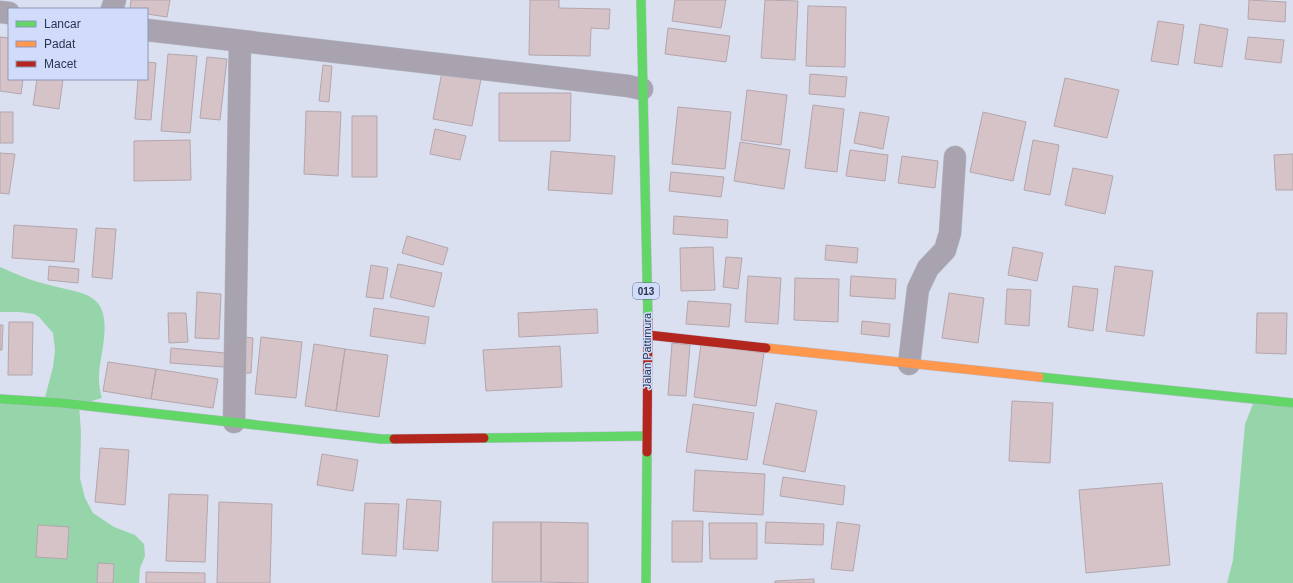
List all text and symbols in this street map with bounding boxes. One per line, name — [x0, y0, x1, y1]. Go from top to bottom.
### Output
legend — [8, 8, 148, 80]
text: Lancar — [44, 17, 81, 31]
text: Padat — [44, 37, 76, 51]
text: Macet — [44, 57, 77, 71]
road number: 013 — [633, 283, 659, 299]
street label: Jalan Pattimura — [641, 312, 653, 389]

